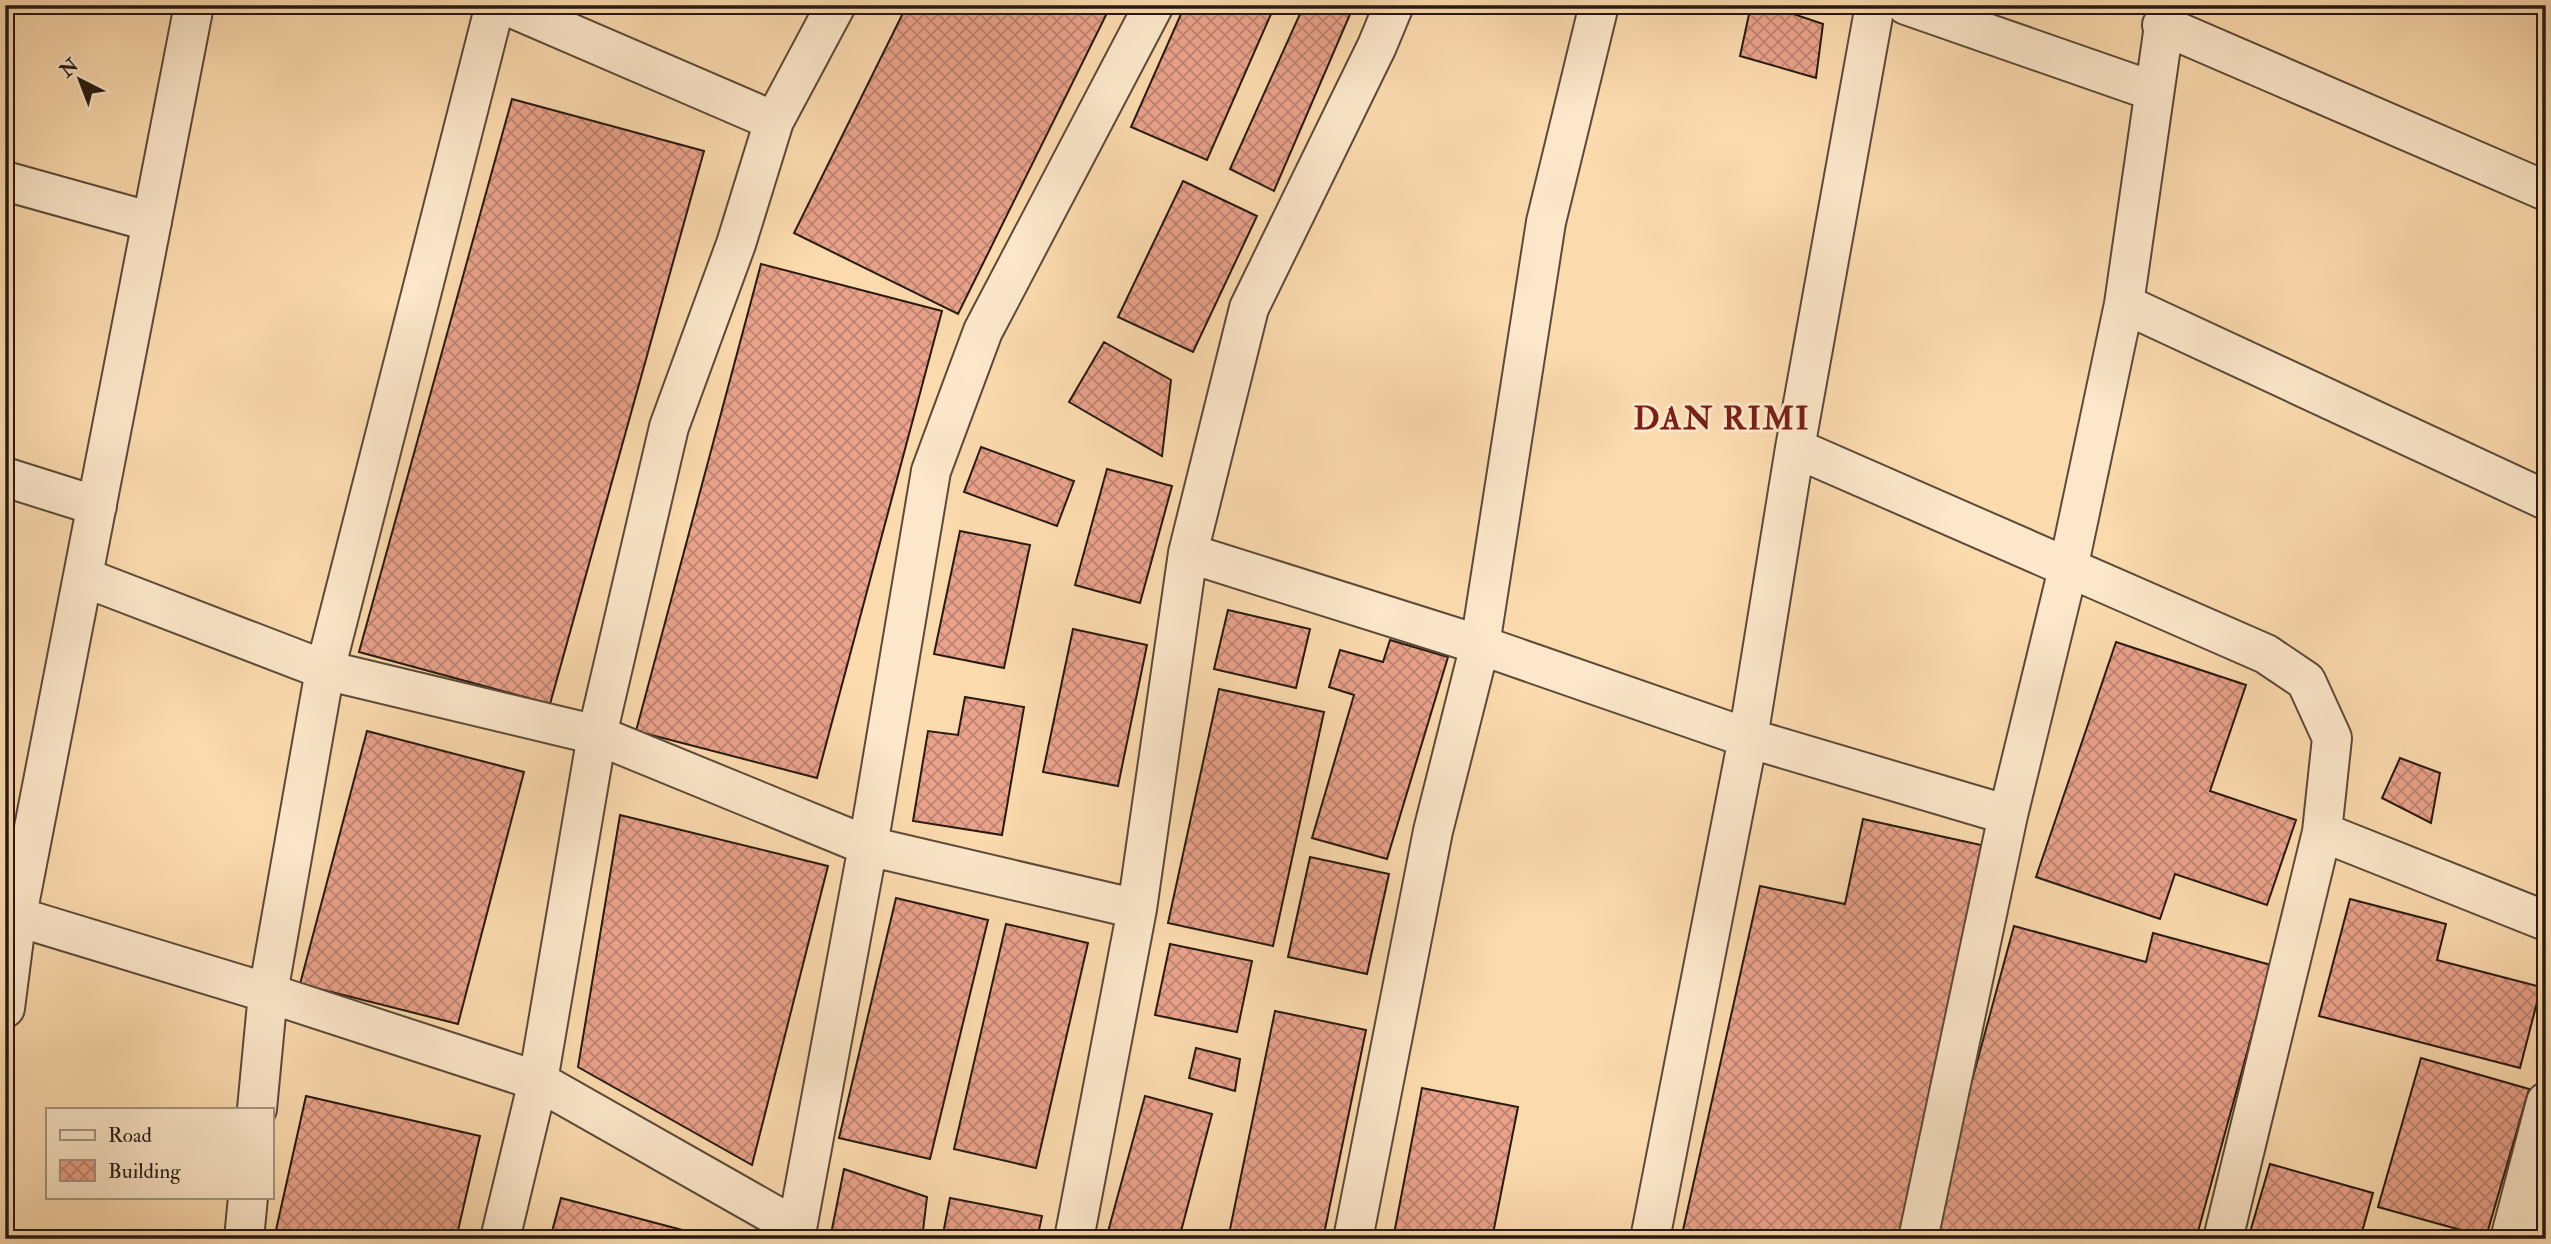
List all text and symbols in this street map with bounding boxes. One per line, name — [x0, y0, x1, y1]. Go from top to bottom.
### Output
north arrow — [46, 46, 116, 116]
text: N — [54, 53, 84, 83]
district label: DAN RIMI — [1633, 399, 1811, 439]
legend — [46, 1108, 273, 1198]
text: Road — [108, 1122, 153, 1149]
text: Building — [108, 1158, 181, 1185]

